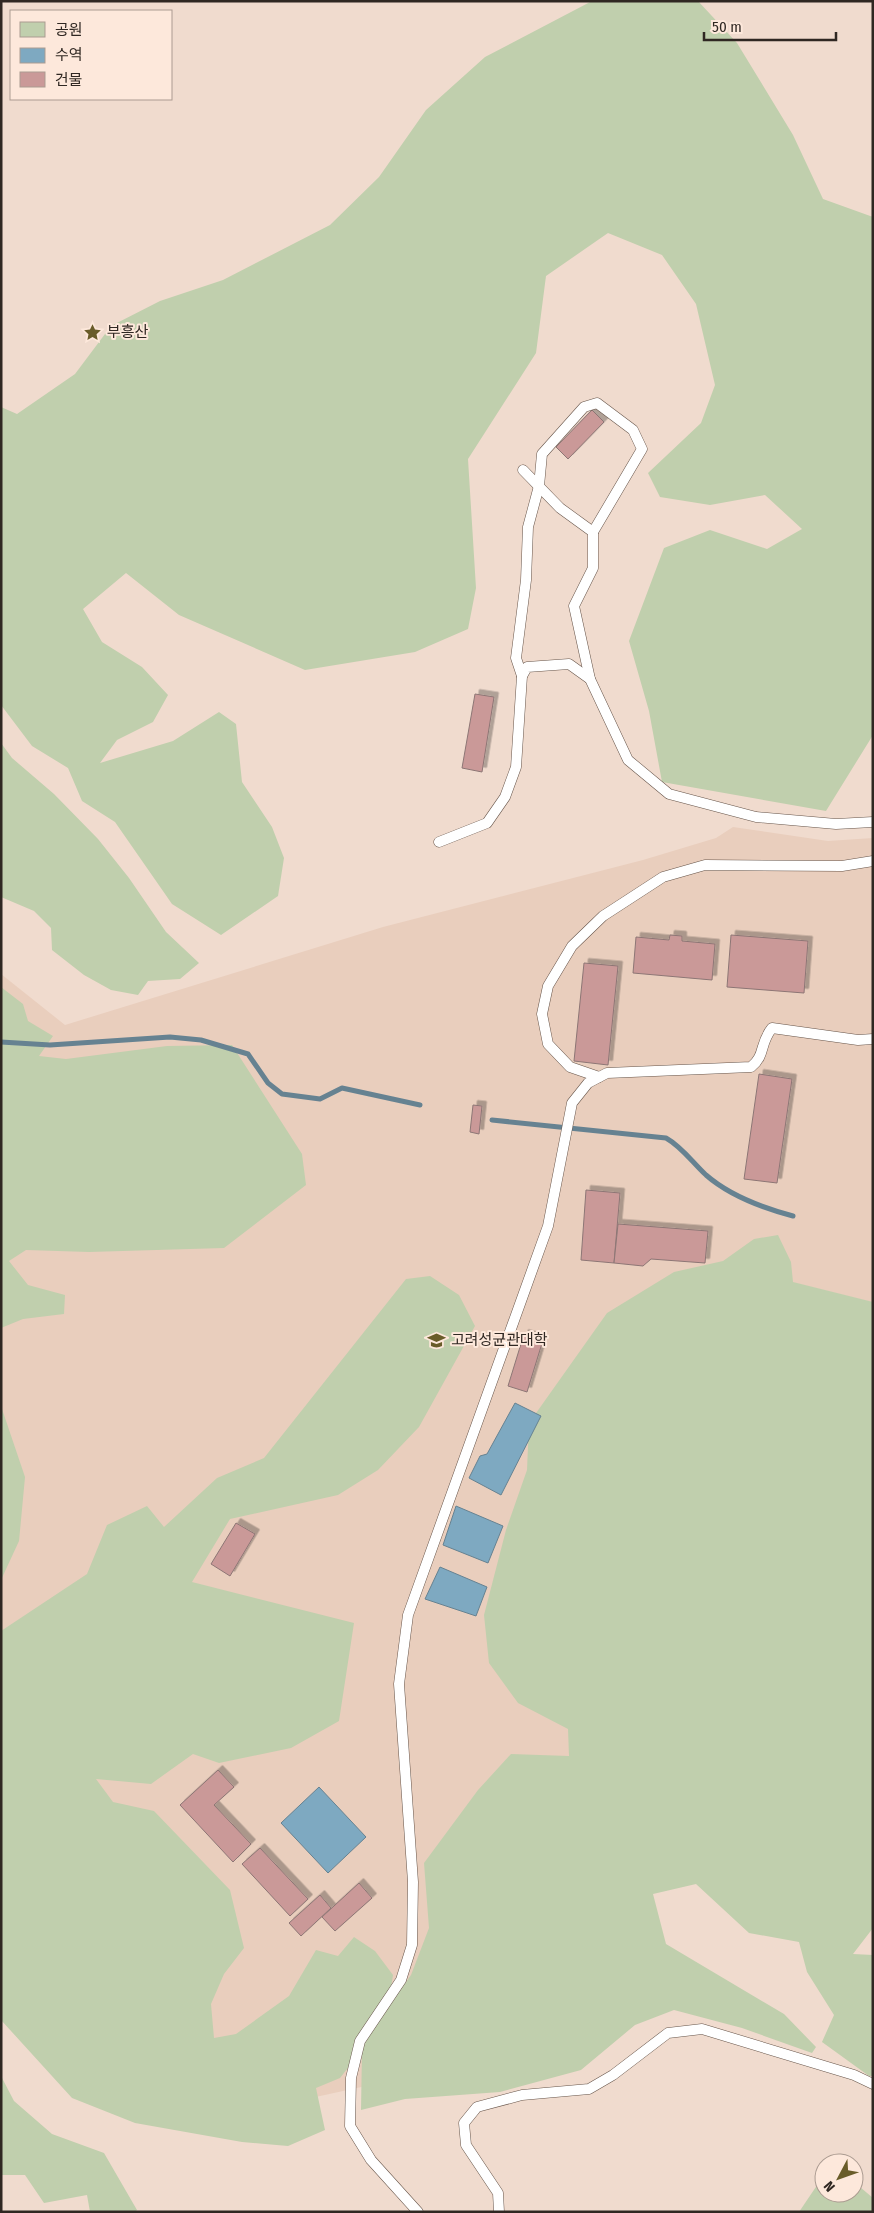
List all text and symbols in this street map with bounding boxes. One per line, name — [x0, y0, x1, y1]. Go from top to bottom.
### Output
legend — [10, 10, 172, 100]
scale bar — [704, 10, 836, 42]
text: 50 m — [712, 18, 742, 36]
text: 공원 — [55, 21, 83, 39]
text: 수역 — [55, 46, 83, 64]
text: 건물 — [55, 71, 83, 89]
place icon: 부흥산 — [83, 322, 103, 342]
place label: 부흥산 — [107, 323, 149, 341]
school or university icon: 고려성균관대학 — [427, 1330, 447, 1350]
place label: 고려성균관대학 — [451, 1331, 548, 1349]
north arrow — [814, 2153, 864, 2203]
text: N — [820, 2177, 839, 2195]

